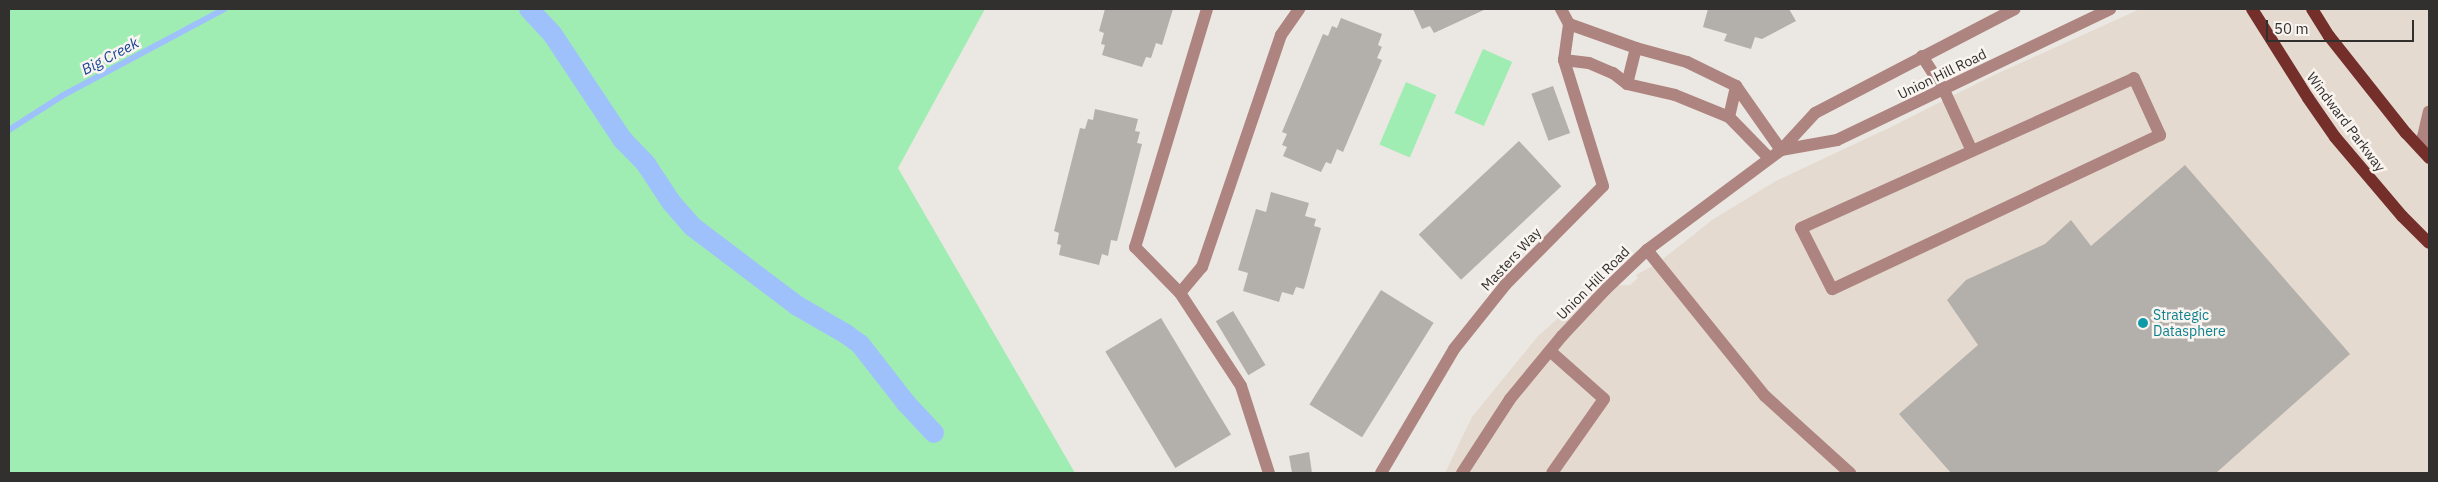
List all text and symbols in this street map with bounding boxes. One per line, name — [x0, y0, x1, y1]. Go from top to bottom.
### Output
scale bar — [2268, 10, 2416, 42]
text: 50 m — [2274, 19, 2309, 38]
water label: Big Creek — [78, 33, 142, 79]
street label: Union Hill Road — [1895, 45, 1989, 103]
street label: Windward Parkway — [2303, 69, 2389, 175]
street label: Masters Way — [1478, 224, 1544, 294]
street label: Union Hill Road — [1553, 243, 1633, 323]
place label: Strategic Datasphere — [2153, 307, 2226, 340]
marker: Strategic Datasphere — [2137, 317, 2149, 329]

